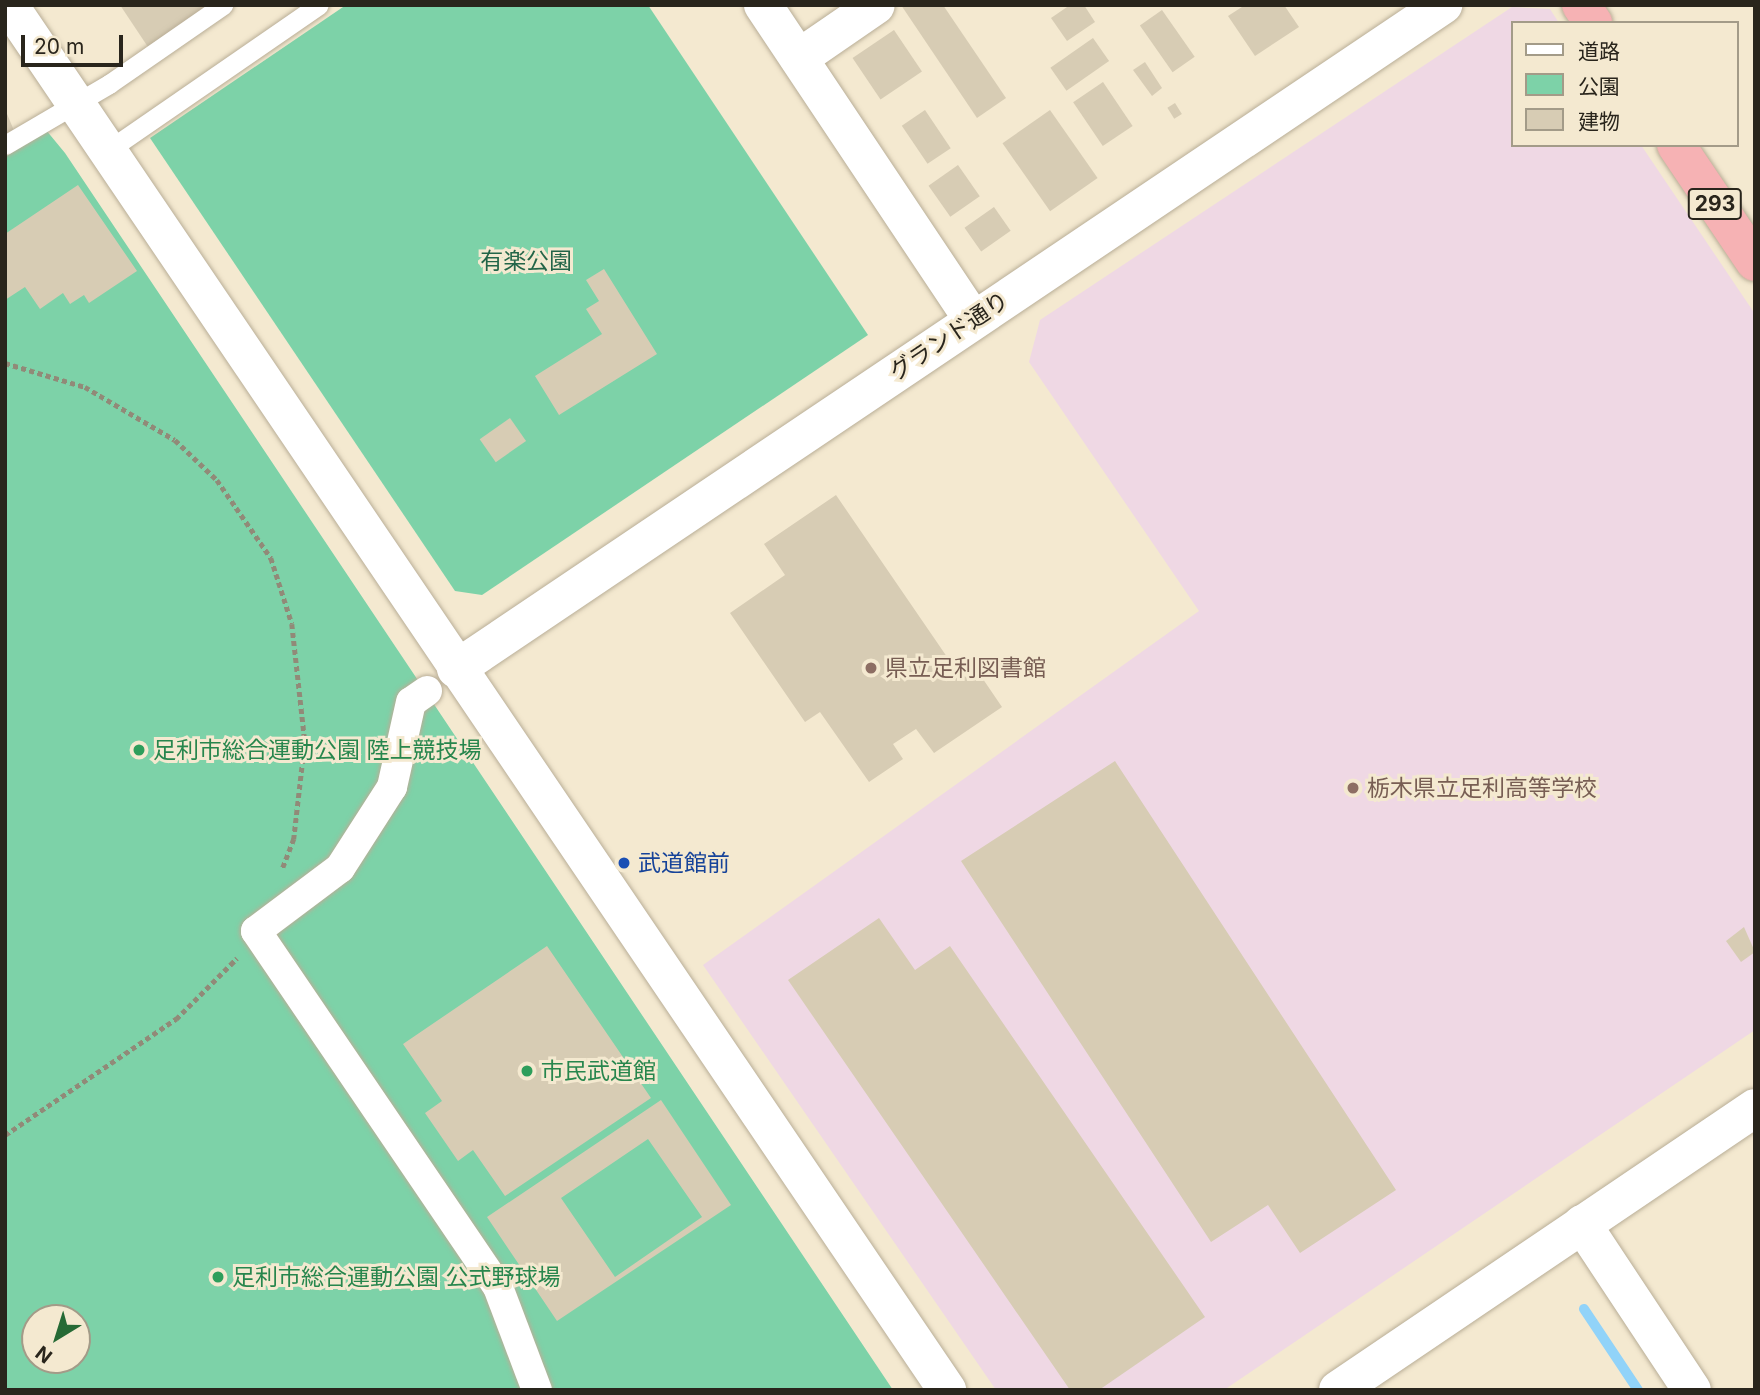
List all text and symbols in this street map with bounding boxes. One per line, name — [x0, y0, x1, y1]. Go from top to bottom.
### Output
scale bar — [24, 21, 126, 65]
legend — [1512, 21, 1739, 147]
text: 20 m — [34, 34, 84, 59]
text: 道路 — [1578, 39, 1620, 64]
text: 公園 — [1578, 74, 1620, 99]
text: 建物 — [1578, 109, 1620, 134]
road number: 293 — [1687, 186, 1743, 222]
park label: 有楽公園 — [480, 247, 572, 275]
street label: グランド通り — [884, 286, 1014, 386]
place label: 県立足利図書館 — [885, 654, 1046, 682]
marker: 県立足利図書館 — [863, 660, 879, 676]
place label: 足利市総合運動公園 陸上競技場 — [153, 736, 481, 764]
marker: 足利市総合運動公園 陸上競技場 — [131, 742, 147, 758]
place label: 栃木県立足利高等学校 — [1367, 774, 1597, 802]
marker: 栃木県立足利高等学校 — [1345, 780, 1361, 796]
place label: 武道館前 — [638, 849, 730, 877]
marker: 武道館前 — [616, 855, 632, 871]
place label: 市民武道館 — [541, 1057, 656, 1085]
marker: 市民武道館 — [519, 1063, 535, 1079]
place label: 足利市総合運動公園 公式野球場 — [232, 1263, 560, 1291]
marker: 足利市総合運動公園 公式野球場 — [210, 1269, 226, 1285]
north arrow — [21, 1304, 91, 1374]
text: N — [31, 1341, 57, 1368]

